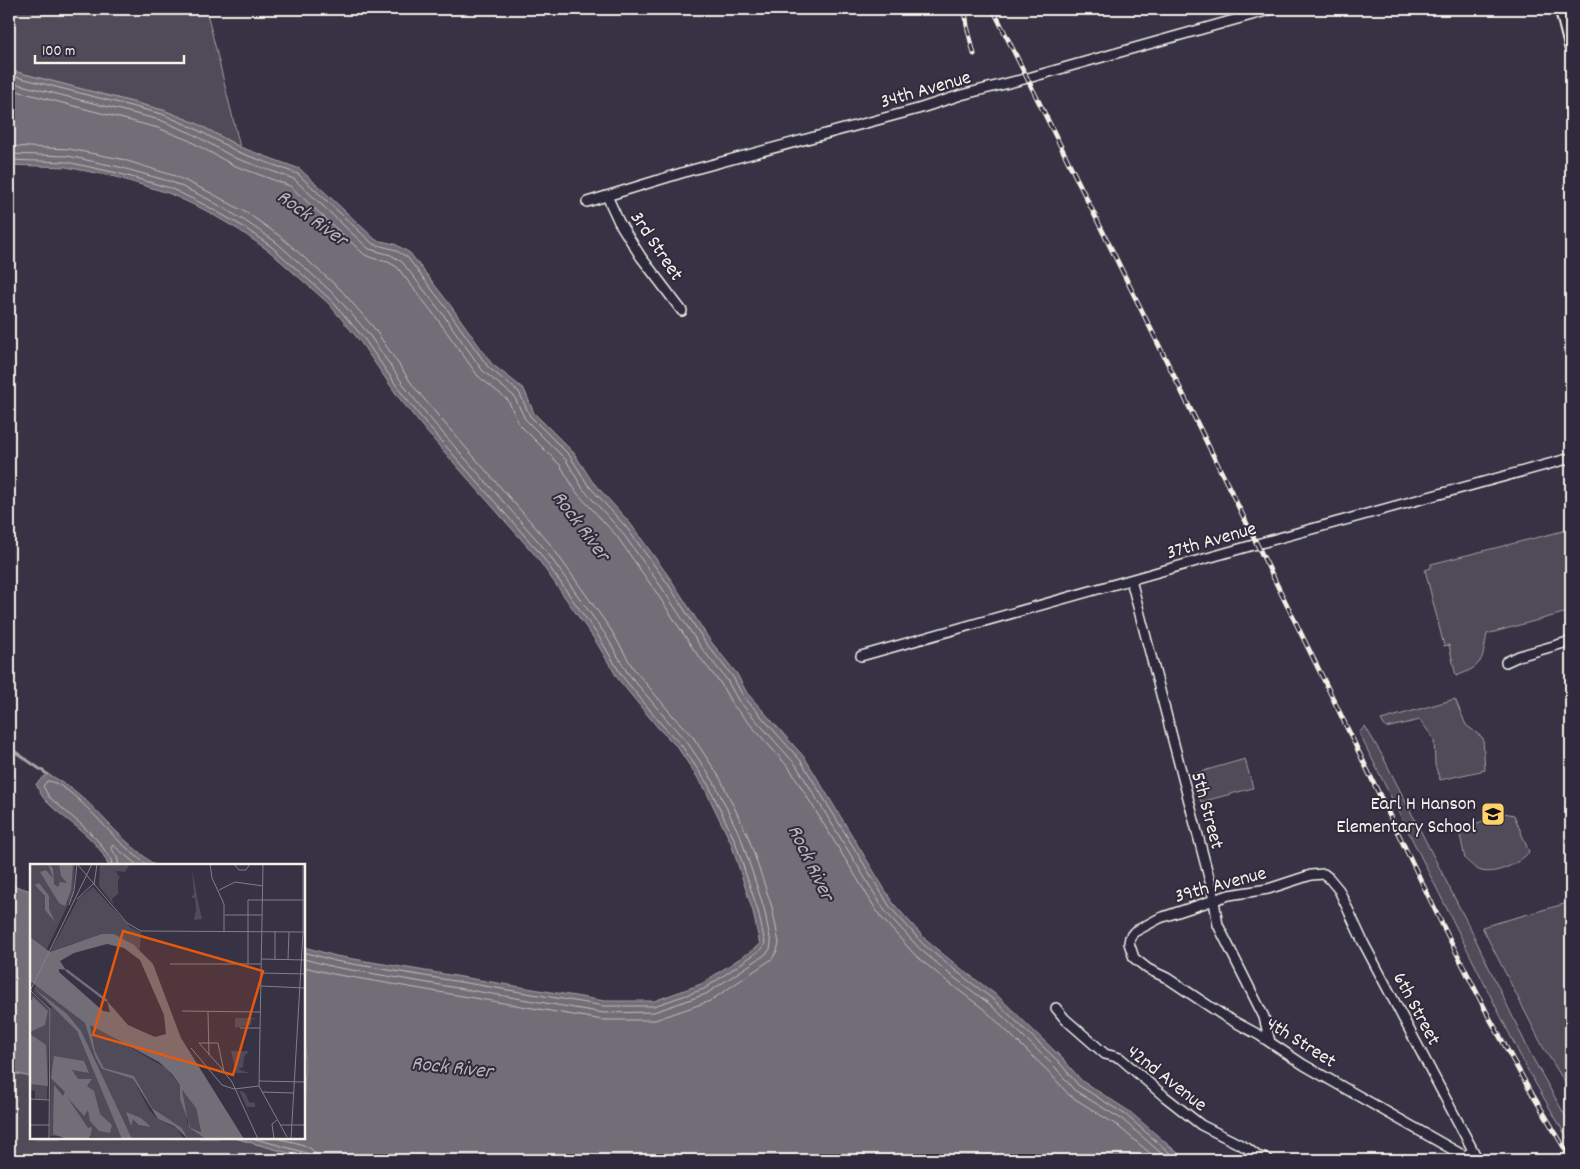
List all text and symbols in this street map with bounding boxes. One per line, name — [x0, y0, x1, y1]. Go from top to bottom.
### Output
scale bar — [35, 32, 184, 64]
text: 100 m — [42, 41, 75, 63]
street label: 34th Avenue — [877, 65, 975, 117]
water label: Rock River — [270, 183, 355, 257]
street label: 3rd Street — [622, 206, 689, 287]
water label: Rock River — [543, 485, 617, 570]
street label: 37th Avenue — [1164, 516, 1260, 568]
street label: 5th Street — [1182, 769, 1230, 853]
place label: Earl H Hanson Elementary School — [1336, 791, 1476, 842]
school or university icon: Earl H Hanson Elementary School — [1480, 801, 1506, 827]
water label: Rock River — [778, 820, 842, 908]
street label: 39th Avenue — [1172, 860, 1270, 912]
inset map — [30, 864, 305, 1139]
street label: 6th Street — [1384, 968, 1446, 1051]
street label: 4th Street — [1260, 1011, 1341, 1076]
street label: 42nd Avenue — [1120, 1039, 1212, 1120]
water label: Rock River — [410, 1050, 496, 1088]

